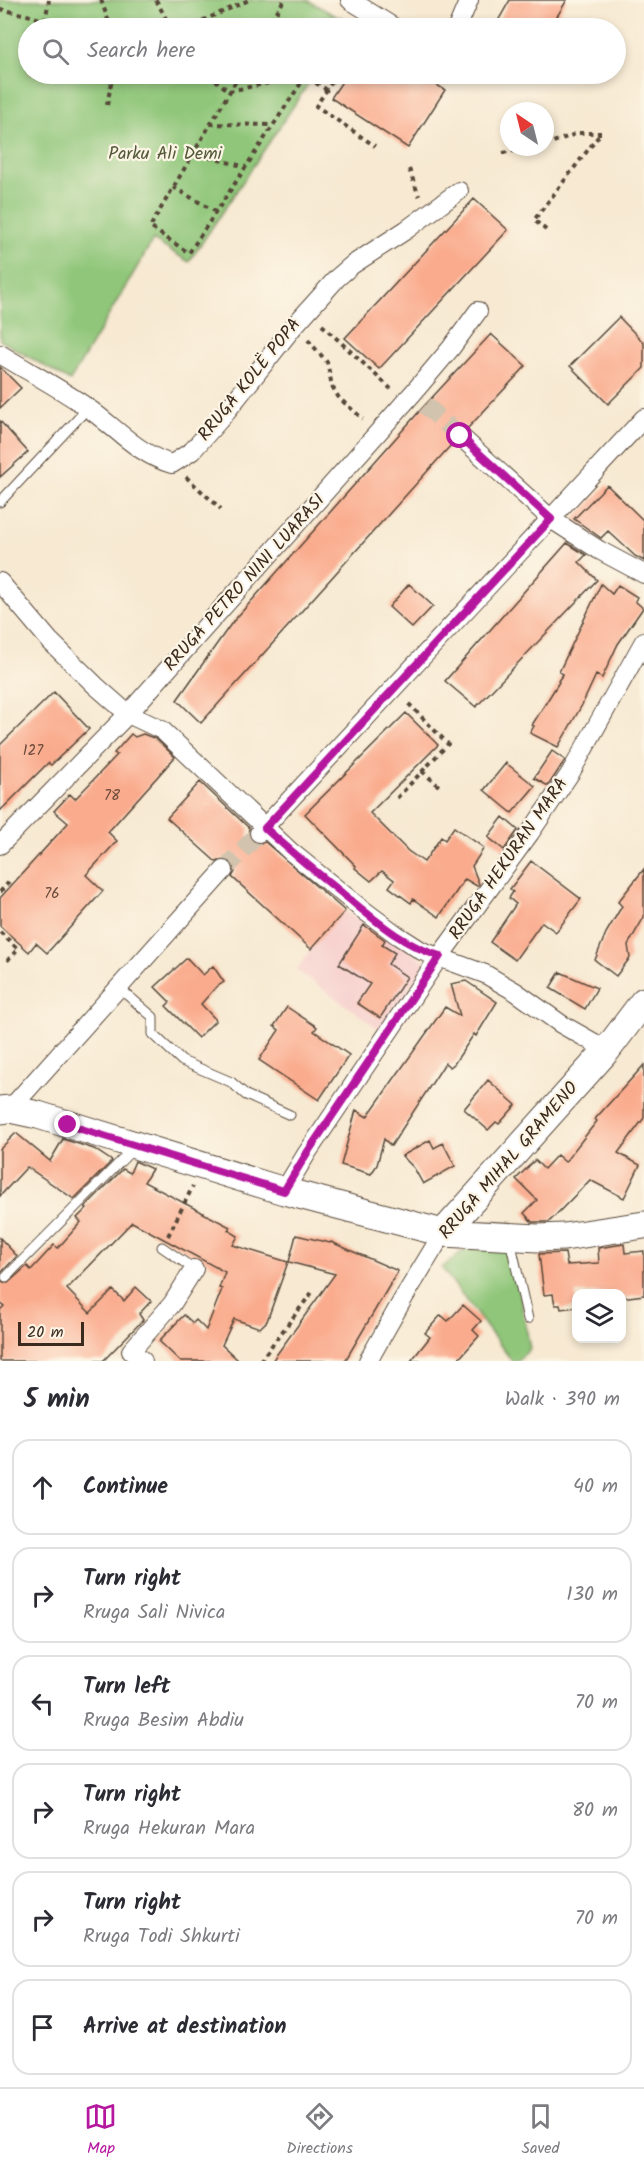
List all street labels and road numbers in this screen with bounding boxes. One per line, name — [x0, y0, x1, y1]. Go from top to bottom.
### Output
street label: RRUGA KOLË POPA — [191, 312, 309, 448]
street label: RRUGA PETRO NINI LUARASI — [157, 488, 333, 678]
street label: RRUGA HEKURAN MARA — [442, 772, 576, 946]
street label: RRUGA MIHAL GRAMENO — [432, 1076, 586, 1246]

